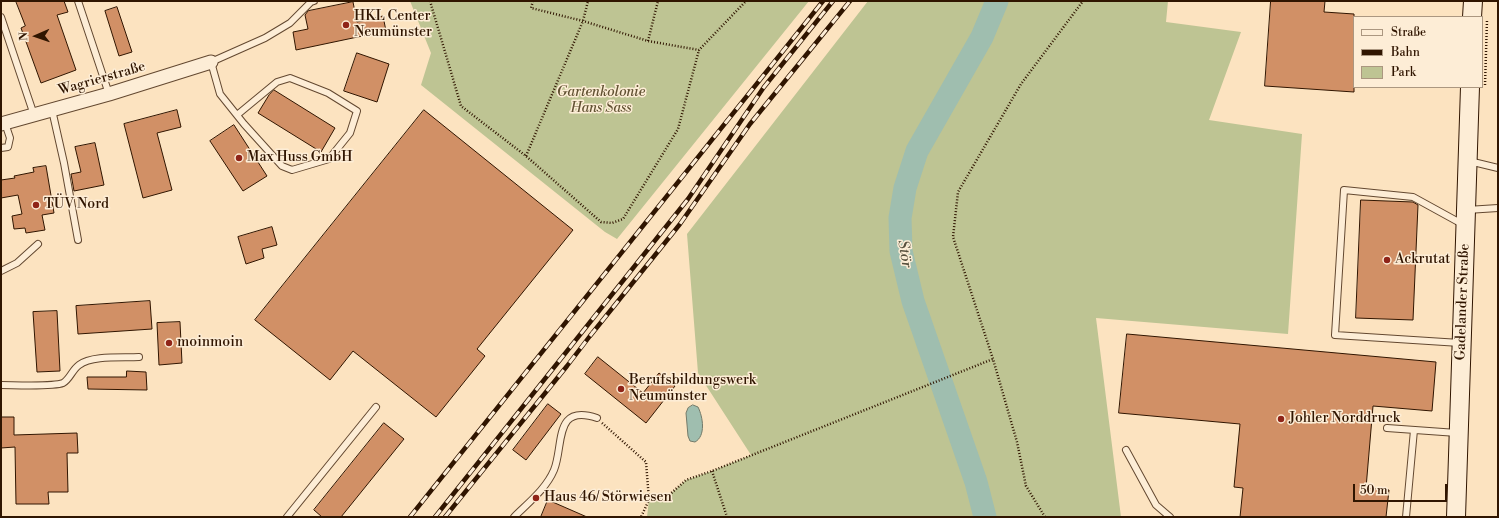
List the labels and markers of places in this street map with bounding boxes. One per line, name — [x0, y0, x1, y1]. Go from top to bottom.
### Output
place label: HKL Center Neumünster — [354, 9, 432, 42]
marker: HKL Center Neumünster — [341, 20, 351, 30]
place label: Max Huss GmbH — [247, 150, 353, 166]
marker: Max Huss GmbH — [234, 153, 244, 163]
place label: TÜV Nord — [44, 197, 109, 213]
marker: TÜV Nord — [31, 200, 41, 210]
place label: Ackrutat — [1395, 252, 1450, 268]
marker: Ackrutat — [1382, 255, 1392, 265]
place label: moinmoin — [177, 335, 243, 351]
marker: moinmoin — [164, 338, 174, 348]
place label: Berufsbildungswerk Neumünster — [629, 373, 756, 406]
marker: Berufsbildungswerk Neumünster — [616, 384, 626, 394]
place label: Johler Norddruck — [1289, 411, 1400, 427]
marker: Johler Norddruck — [1276, 414, 1286, 424]
place label: Haus 46/ Störwiesen — [544, 490, 672, 506]
marker: Haus 46/ Störwiesen — [531, 493, 541, 503]

